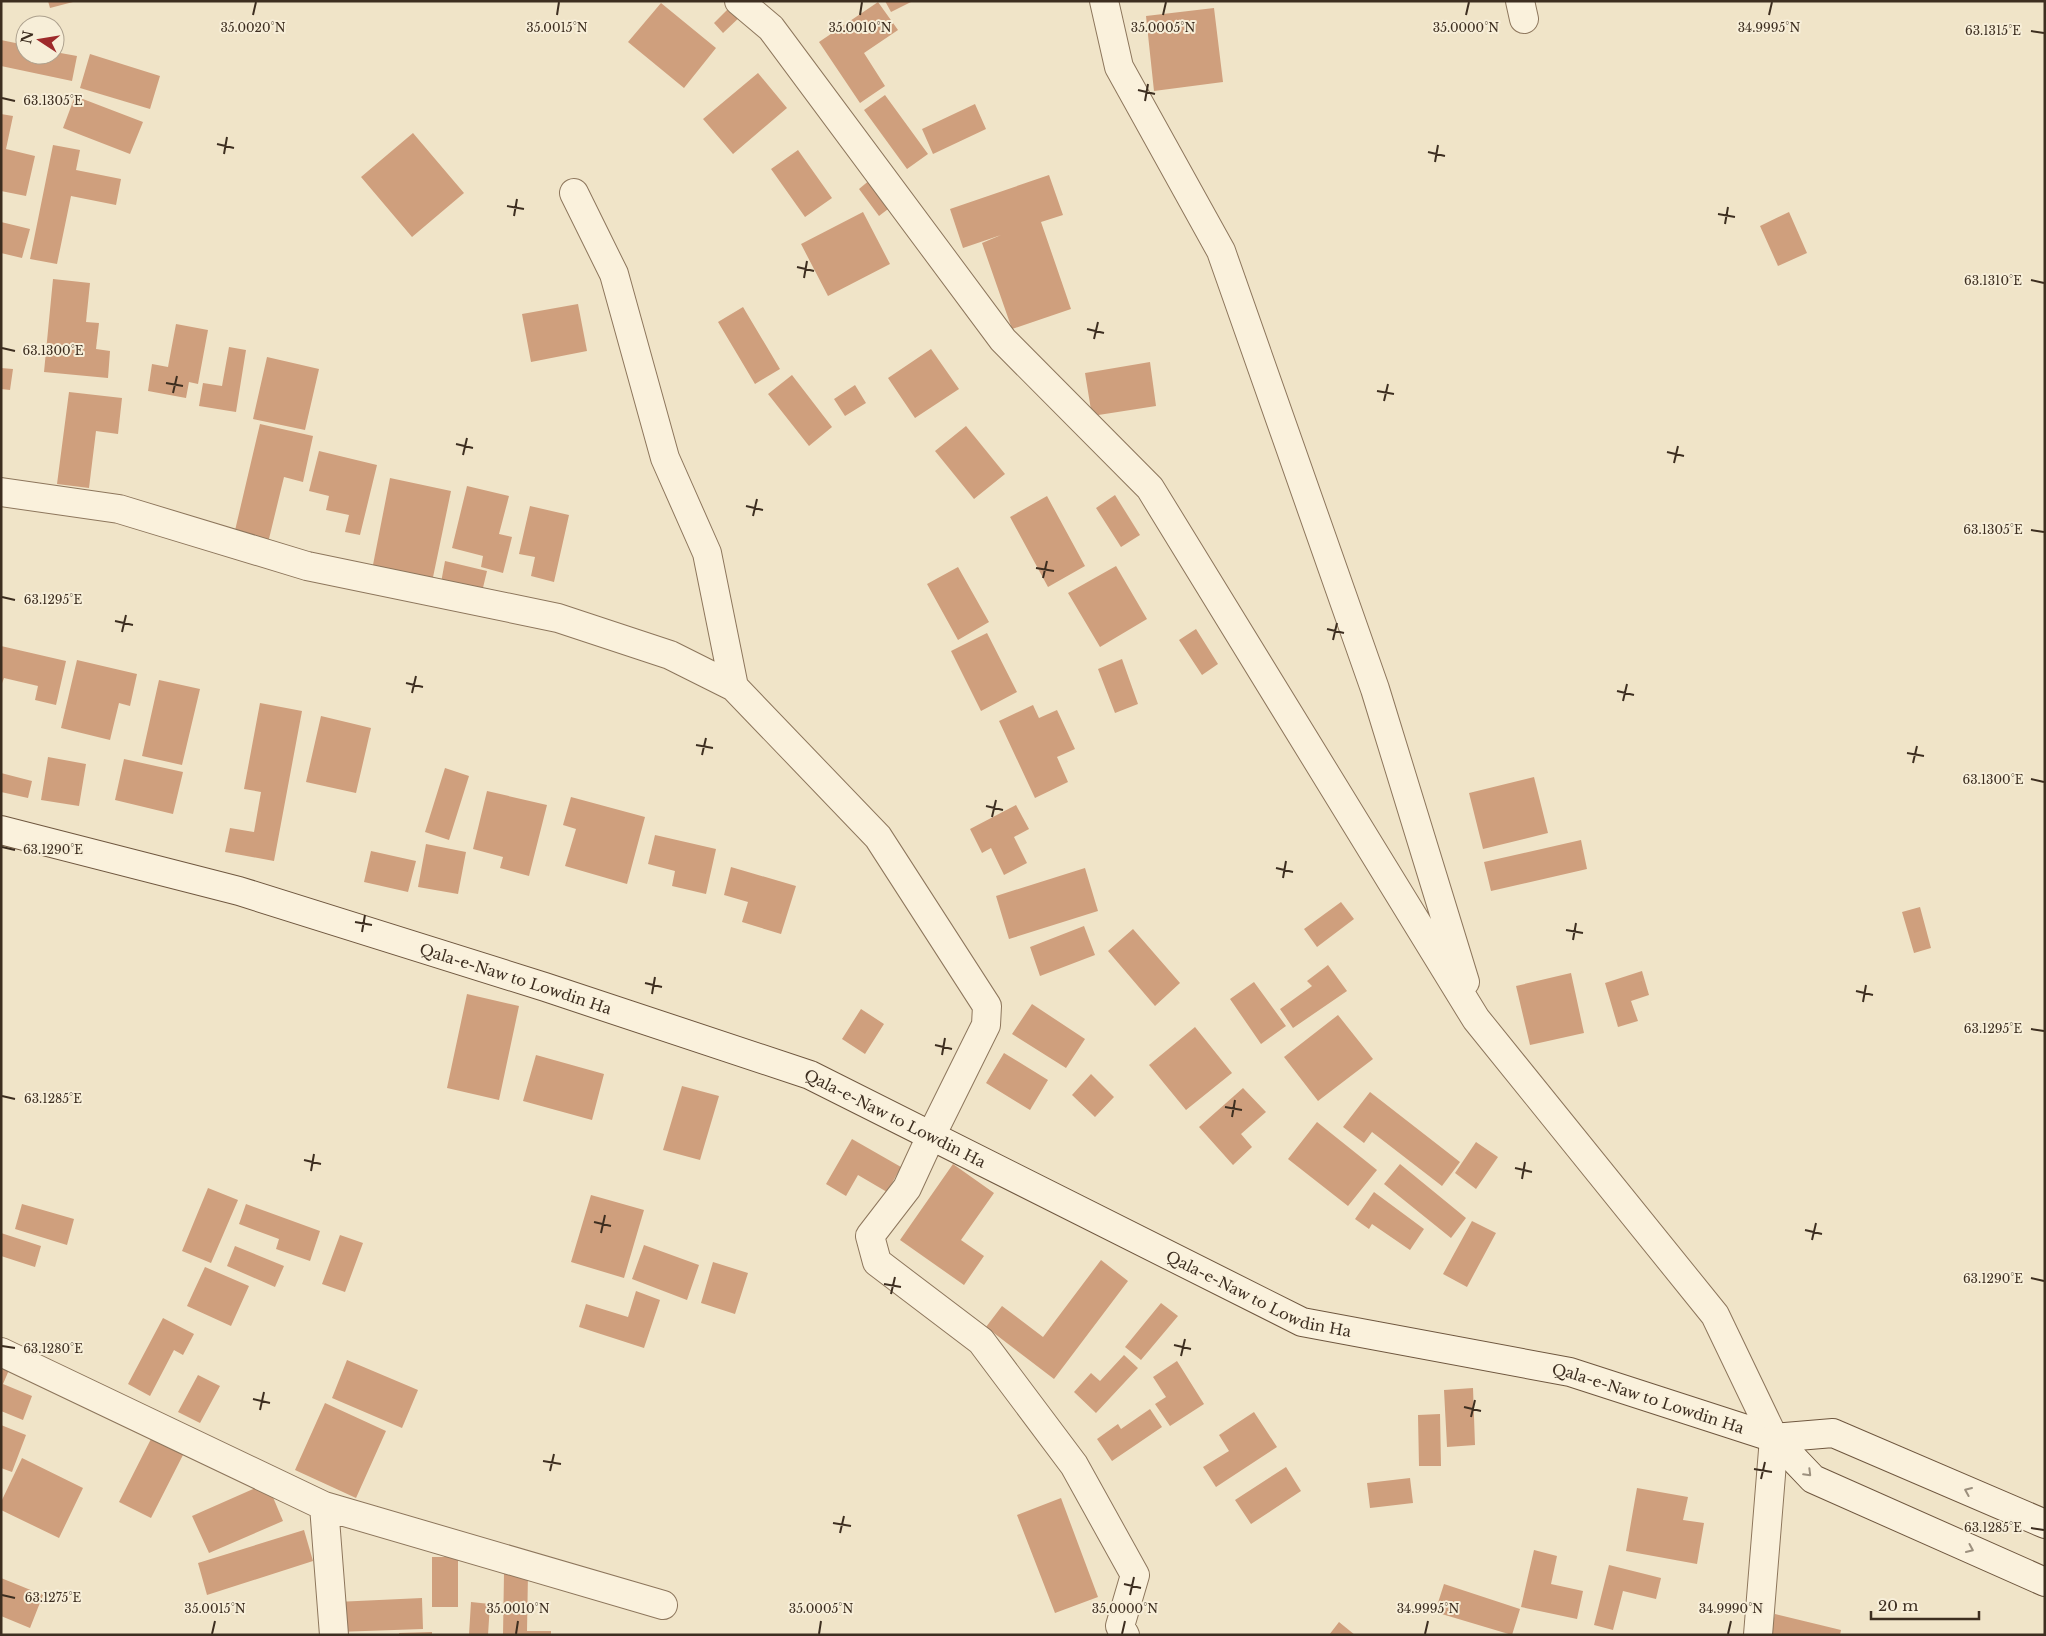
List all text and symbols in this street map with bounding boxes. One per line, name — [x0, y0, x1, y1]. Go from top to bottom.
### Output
north arrow — [15, 15, 65, 65]
text: 35.0020°N — [220, 20, 286, 35]
text: 35.0015°N — [526, 20, 588, 35]
text: 35.0010°N — [828, 20, 892, 35]
text: 35.0005°N — [1131, 20, 1195, 35]
text: 35.0000°N — [1433, 20, 1499, 35]
text: 34.9995°N — [1738, 20, 1800, 35]
text: 63.1315°E — [1965, 23, 2021, 38]
text: N — [17, 29, 37, 46]
text: 63.1305°E — [23, 93, 83, 108]
text: 63.1310°E — [1964, 273, 2022, 288]
text: 63.1300°E — [22, 343, 84, 358]
text: 63.1305°E — [1963, 522, 2023, 537]
text: 63.1295°E — [24, 592, 82, 607]
text: 63.1300°E — [1962, 772, 2024, 787]
text: 63.1290°E — [23, 842, 83, 857]
street label: Qala-e-Naw to Lowdin Ha — [417, 939, 615, 1018]
text: 63.1295°E — [1964, 1021, 2022, 1036]
street label: Qala-e-Naw to Lowdin Ha — [801, 1064, 990, 1172]
text: 63.1285°E — [24, 1091, 82, 1106]
street label: Qala-e-Naw to Lowdin Ha — [1163, 1246, 1354, 1341]
text: 63.1290°E — [1963, 1271, 2023, 1286]
text: 63.1280°E — [23, 1341, 83, 1356]
street label: Qala-e-Naw to Lowdin Ha — [1551, 1359, 1747, 1437]
one-way arrow — [1802, 1467, 1811, 1476]
one-way arrow — [1964, 1486, 1973, 1497]
text: 63.1285°E — [1964, 1520, 2022, 1535]
one-way arrow — [1965, 1542, 1974, 1553]
scale bar — [1871, 1588, 1978, 1620]
text: 63.1275°E — [25, 1590, 82, 1605]
text: 20 m — [1878, 1596, 1918, 1615]
text: 35.0015°N — [184, 1601, 246, 1616]
text: 35.0010°N — [486, 1601, 550, 1616]
text: 35.0005°N — [789, 1601, 853, 1616]
text: 35.0000°N — [1092, 1601, 1158, 1616]
text: 34.9995°N — [1397, 1601, 1459, 1616]
text: 34.9990°N — [1699, 1601, 1763, 1616]

